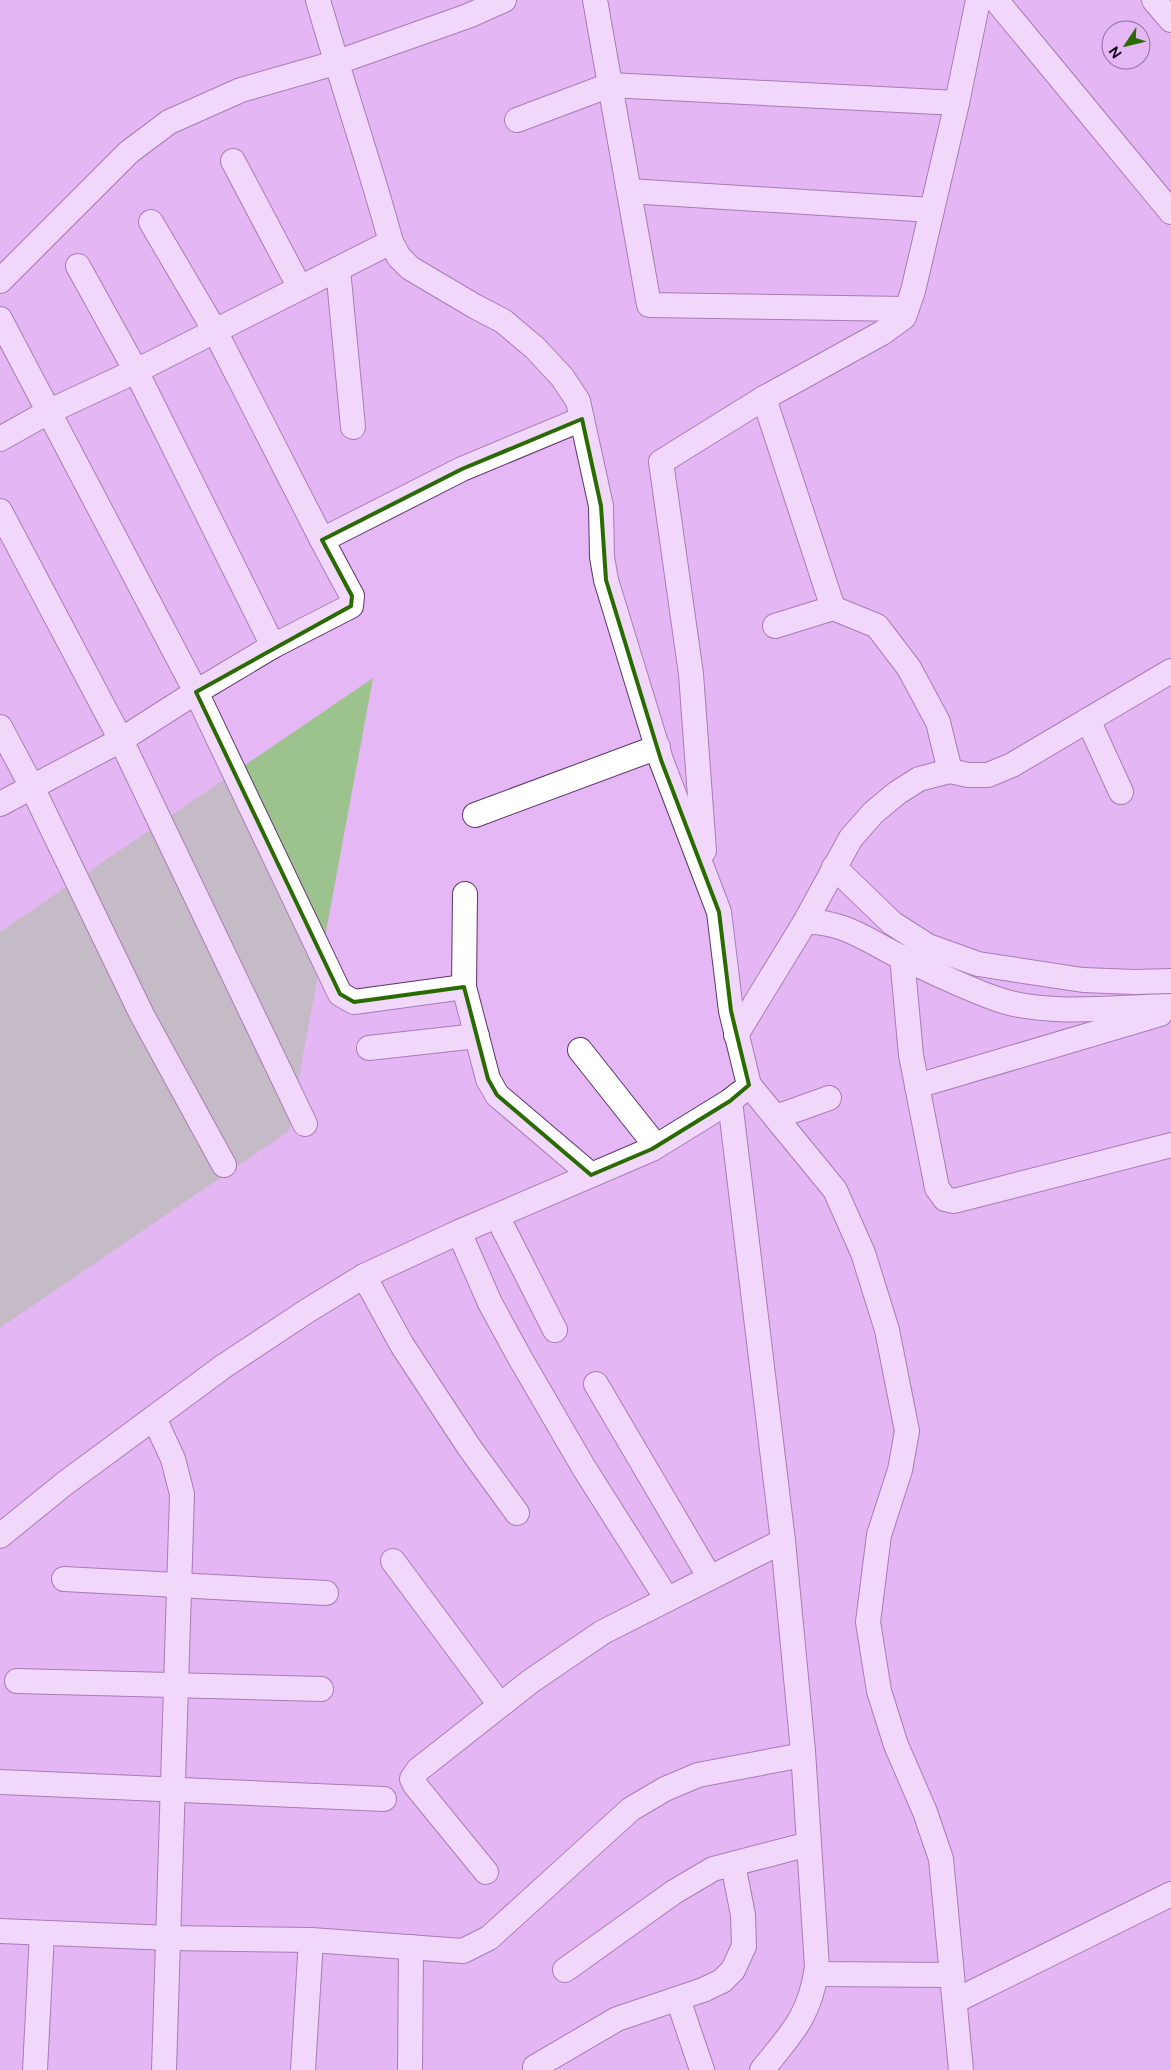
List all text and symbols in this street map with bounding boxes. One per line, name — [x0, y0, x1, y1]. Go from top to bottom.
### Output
north arrow — [1101, 20, 1151, 70]
text: N — [1106, 43, 1125, 62]

